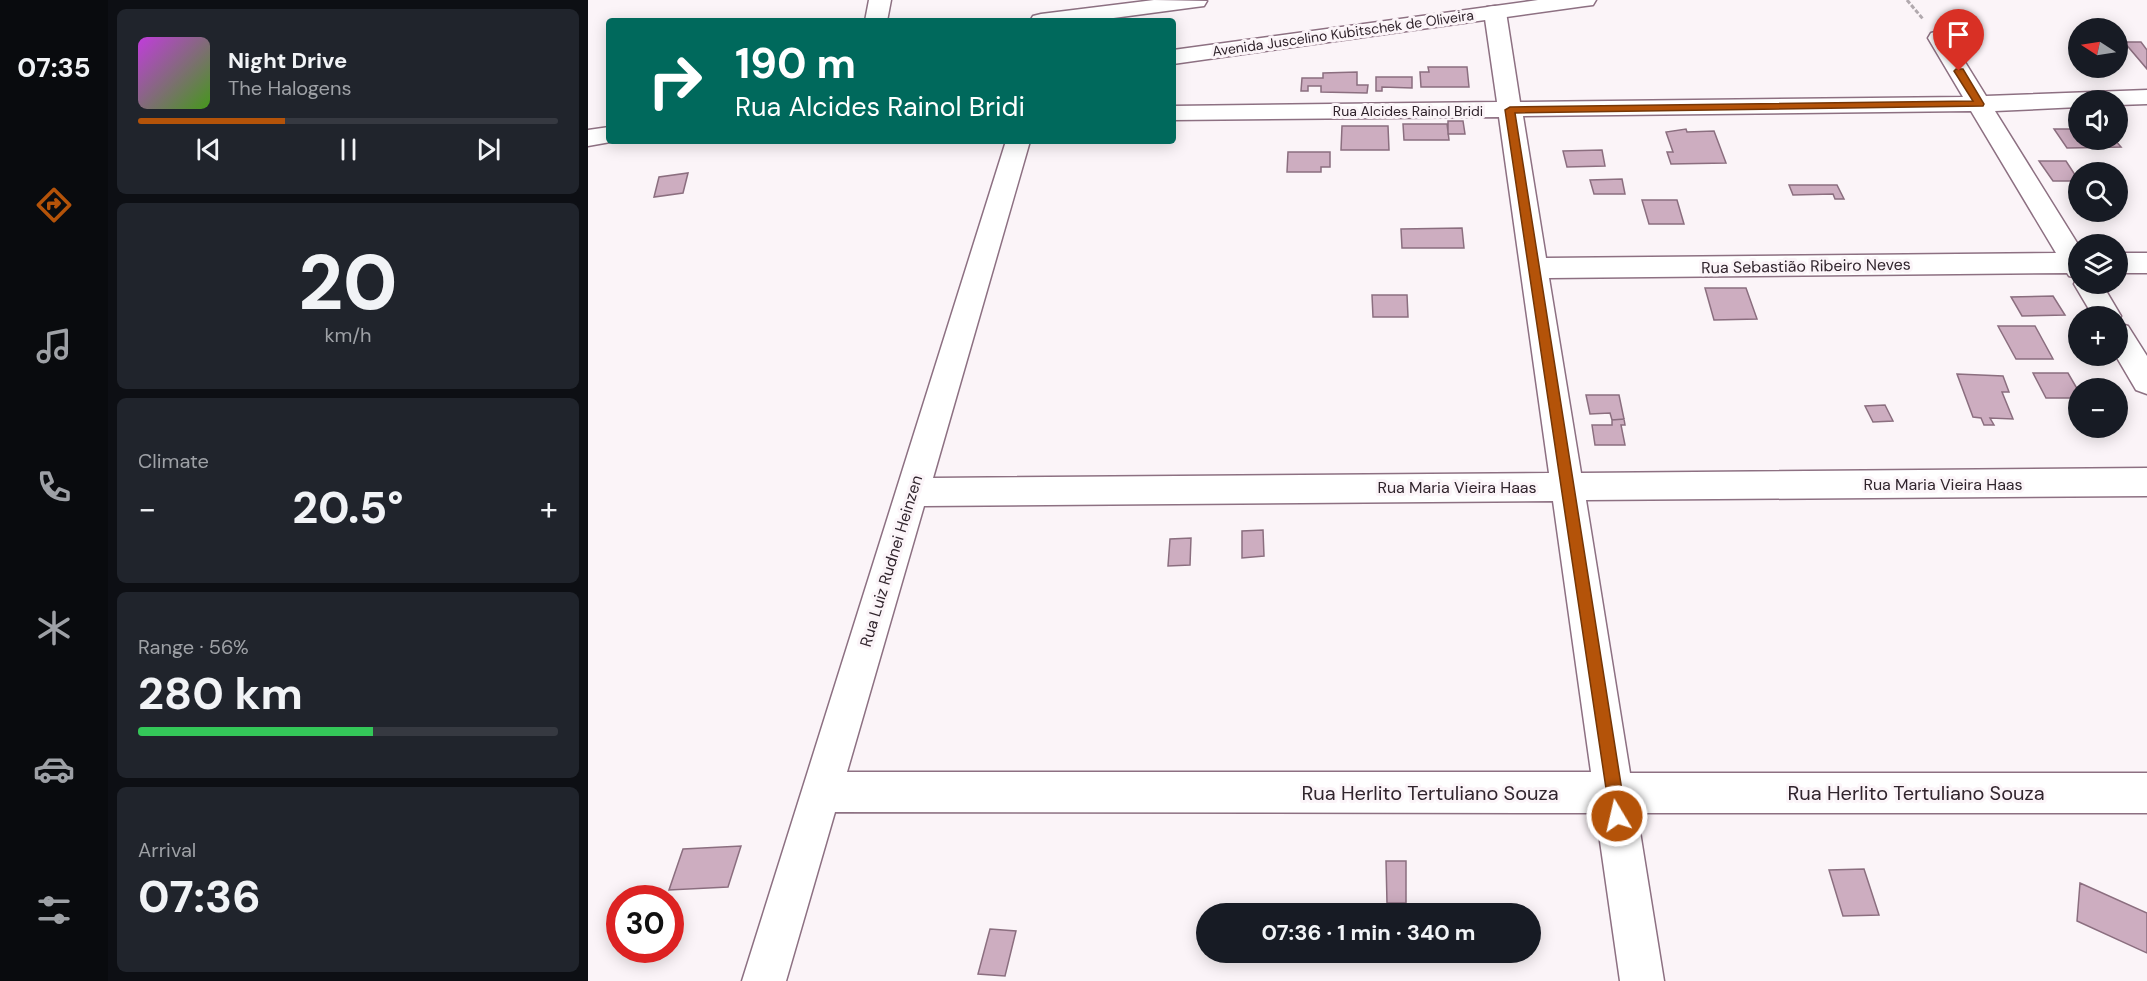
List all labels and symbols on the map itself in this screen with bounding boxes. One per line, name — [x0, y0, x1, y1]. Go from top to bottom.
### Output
street label: Avenida Juscelino Kubitschek de Oliveira — [1211, 6, 1475, 60]
pin — [1933, 9, 1984, 71]
north arrow — [2068, 18, 2128, 78]
street label: Rua Alcides Rainol Bridi — [1333, 102, 1483, 120]
street label: Rua Sebastião Ribeiro Neves — [1701, 254, 1911, 278]
street label: Rua Luiz Rudnei Heinzen — [855, 473, 927, 649]
street label: Rua Maria Vieira Haas — [1863, 474, 2023, 495]
street label: Rua Maria Vieira Haas — [1377, 477, 1537, 498]
street label: Rua Herlito Tertuliano Souza — [1301, 780, 1559, 806]
street label: Rua Herlito Tertuliano Souza — [1787, 780, 2045, 806]
position arrow — [1585, 784, 1649, 848]
speed limit sign: 30 — [606, 885, 684, 963]

